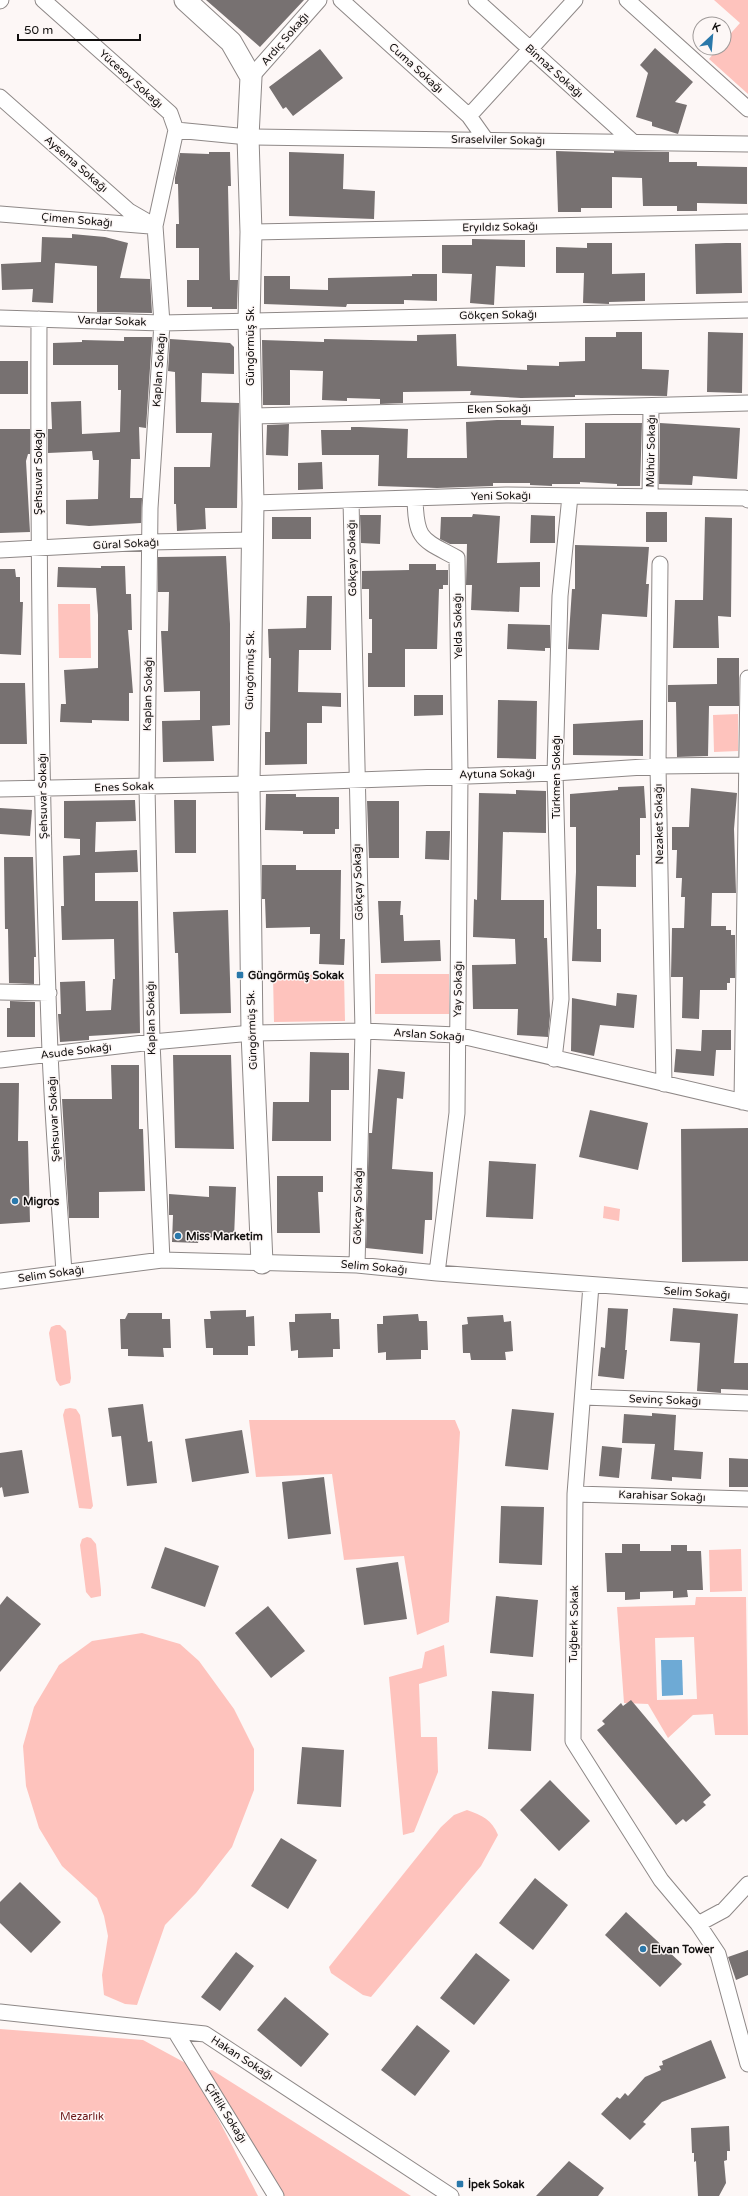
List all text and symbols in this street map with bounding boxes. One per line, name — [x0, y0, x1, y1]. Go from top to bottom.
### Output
street label: Ardıç Sokağı — [259, 10, 311, 68]
scale bar — [18, 16, 140, 42]
north arrow — [692, 16, 732, 56]
text: K — [710, 20, 723, 35]
text: 50 m — [24, 23, 53, 37]
street label: Cuma Sokağı — [386, 40, 446, 96]
street label: Binnaz Sokağı — [522, 42, 586, 100]
street label: Yücesoy Sokağı — [97, 47, 165, 111]
street label: Aysema Sokağı — [42, 133, 110, 195]
street label: Sıraselviler Sokağı — [451, 133, 545, 147]
street label: Çimen Sokağı — [41, 210, 113, 230]
street label: Eryıldız Sokağı — [462, 220, 538, 234]
street label: Güngörmüş Sk. — [244, 306, 257, 386]
street label: Gökçen Sokağı — [459, 308, 537, 322]
street label: Vardar Sokak — [77, 313, 147, 329]
street label: Kaplan Sokağı — [150, 333, 168, 407]
street label: Eken Sokağı — [467, 402, 531, 416]
street label: Mühür Sokağı — [644, 414, 658, 488]
street label: Şehsuvar Sokağı — [32, 429, 45, 515]
street label: Yeni Sokağı — [471, 489, 531, 503]
street label: Gökçay Sokağı — [345, 519, 359, 597]
street label: Güral Sokağı — [93, 536, 159, 552]
street label: Yelda Sokağı — [451, 593, 465, 659]
street label: Güngörmüş Sk. — [243, 630, 257, 710]
street label: Kaplan Sokağı — [141, 657, 155, 731]
street label: Türkmen Sokağı — [550, 735, 563, 819]
street label: Şehsuvar Sokağı — [36, 753, 50, 839]
street label: Aytuna Sokağı — [459, 767, 535, 781]
street label: Enes Sokak — [94, 779, 154, 795]
street label: Nezaket Sokağı — [652, 783, 666, 865]
street label: Gökçay Sokağı — [350, 843, 366, 921]
street label: Yay Sokağı — [451, 961, 465, 1017]
place label: Güngörmüş Sokak — [248, 969, 344, 983]
marker: Güngörmüş Sokak — [235, 970, 245, 980]
street label: Kaplan Sokağı — [144, 981, 158, 1055]
street label: Güngörmüş Sk. — [244, 990, 260, 1070]
street label: Arslan Sokağı — [393, 1026, 465, 1044]
street label: Asude Sokağı — [40, 1040, 112, 1062]
street label: Şehsuvar Sokağı — [45, 1076, 63, 1162]
street label: Gökçay Sokağı — [351, 1167, 365, 1245]
place label: Migros — [23, 1195, 60, 1209]
marker: Migros — [10, 1196, 20, 1206]
place label: Miss Marketim — [186, 1230, 263, 1243]
marker: Miss Marketim — [173, 1231, 183, 1241]
street label: Selim Sokağı — [340, 1258, 408, 1276]
street label: Selim Sokağı — [17, 1263, 85, 1285]
street label: Selim Sokağı — [663, 1284, 731, 1302]
street label: Sevinç Sokağı — [629, 1392, 701, 1408]
street label: Karahisar Sokağı — [618, 1488, 706, 1504]
street label: Tuğberk Sokak — [567, 1585, 581, 1663]
place label: Elvan Tower — [651, 1943, 715, 1956]
marker: Elvan Tower — [638, 1944, 648, 1954]
street label: Hakan Sokağı — [209, 2033, 275, 2083]
street label: Çiftlik Sokağı — [202, 2081, 250, 2145]
park label: Mezarlık — [60, 2110, 104, 2123]
place label: İpek Sokak — [468, 2177, 525, 2192]
marker: İpek Sokak — [455, 2179, 465, 2189]

